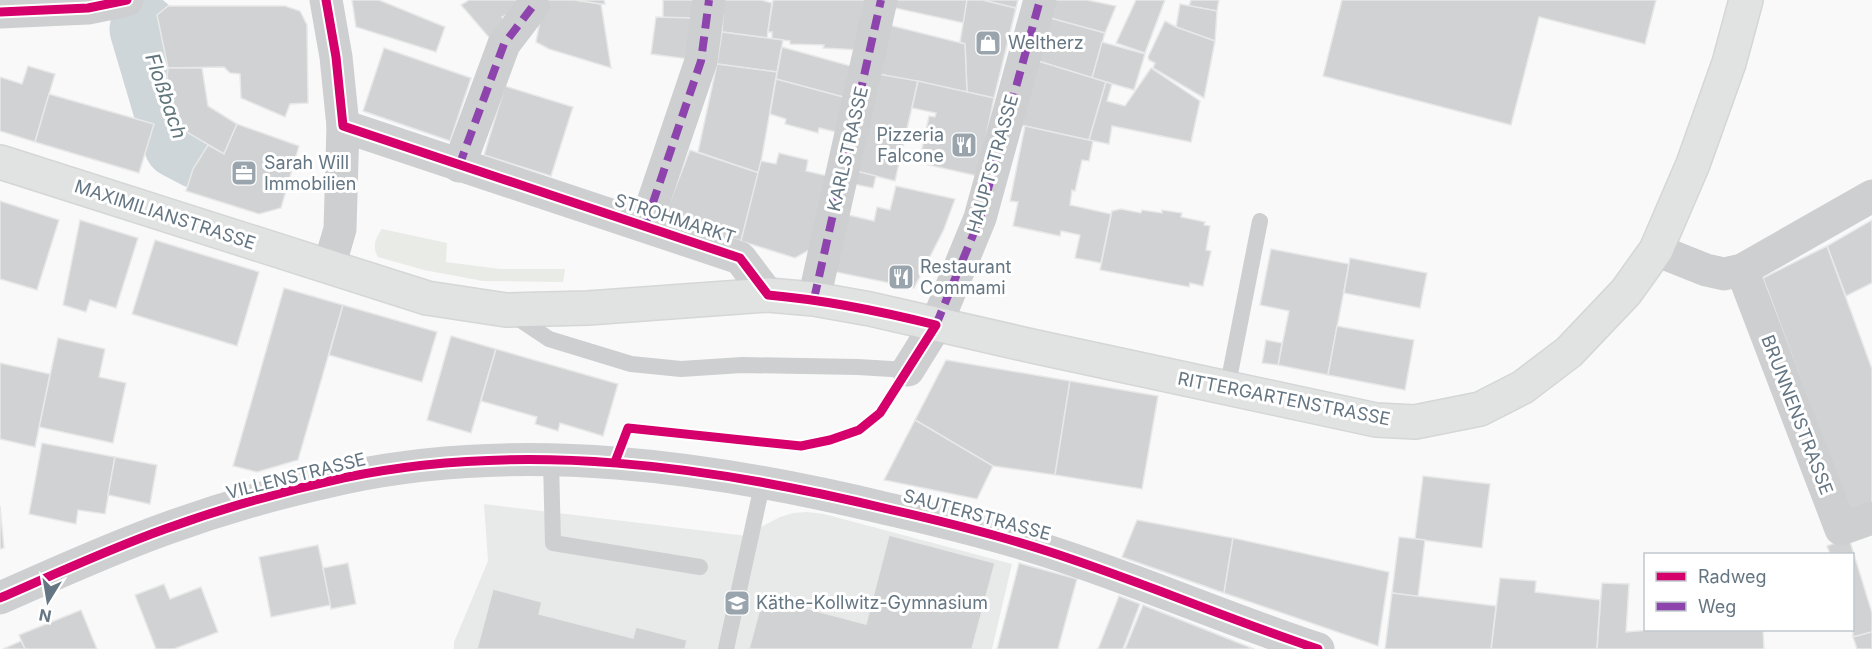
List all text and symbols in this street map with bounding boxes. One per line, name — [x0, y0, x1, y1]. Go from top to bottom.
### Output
shop icon: Weltherz — [973, 28, 1003, 58]
place label: Weltherz — [1008, 32, 1084, 53]
water label: Floßbach — [140, 50, 192, 142]
street label: KARLSTRASSE — [823, 84, 872, 213]
street label: HAUPTSTRASSE — [963, 92, 1022, 236]
place label: Pizzeria Falcone — [877, 124, 944, 166]
restaurant icon: Pizzeria Falcone — [949, 130, 979, 160]
place label: Sarah Will Immobilien — [264, 152, 356, 194]
office icon: Sarah Will Immobilien — [229, 158, 259, 188]
street label: MAXIMILIANSTRASSE — [72, 175, 258, 254]
street label: STROHMARKT — [612, 189, 738, 248]
place label: Restaurant Commami — [920, 256, 1012, 298]
restaurant icon: Restaurant Commami — [886, 262, 916, 292]
street label: BRUNNENSTRASSE — [1757, 332, 1838, 498]
street label: RITTERGARTENSTRASSE — [1176, 368, 1392, 429]
street label: VILLENSTRASSE — [224, 448, 368, 503]
street label: SAUTERSTRASSE — [901, 485, 1053, 544]
legend — [1644, 553, 1854, 631]
text: Radweg — [1698, 566, 1767, 587]
north arrow — [18, 571, 78, 631]
school or university icon: Käthe-Kollwitz-Gymnasium — [722, 588, 752, 618]
place label: Käthe-Kollwitz-Gymnasium — [756, 592, 988, 613]
text: Weg — [1698, 596, 1736, 617]
text: N — [37, 605, 53, 627]

